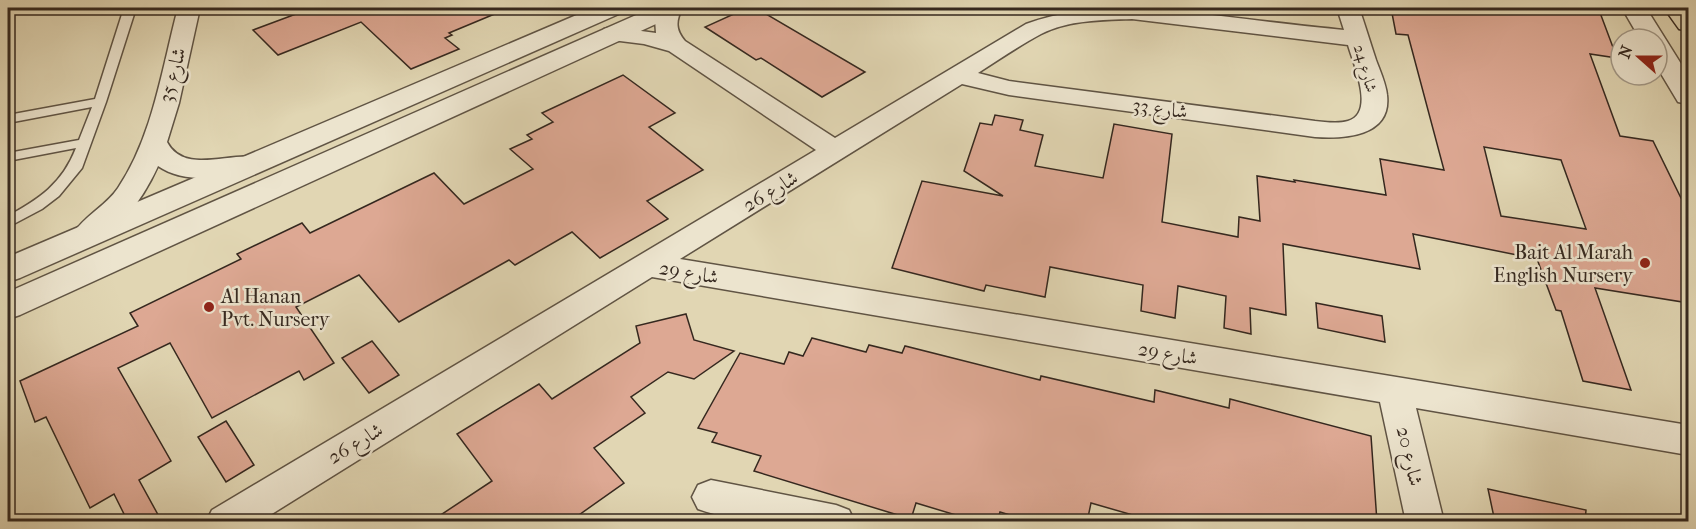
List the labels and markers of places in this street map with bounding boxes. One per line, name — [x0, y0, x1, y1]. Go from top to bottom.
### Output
place label: Bait Al Marah English Nursery — [1493, 241, 1634, 287]
marker: Bait Al Marah English Nursery — [1638, 256, 1652, 270]
place label: Al Hanan Pvt. Nursery — [220, 285, 331, 331]
marker: Al Hanan Pvt. Nursery — [202, 300, 216, 314]

